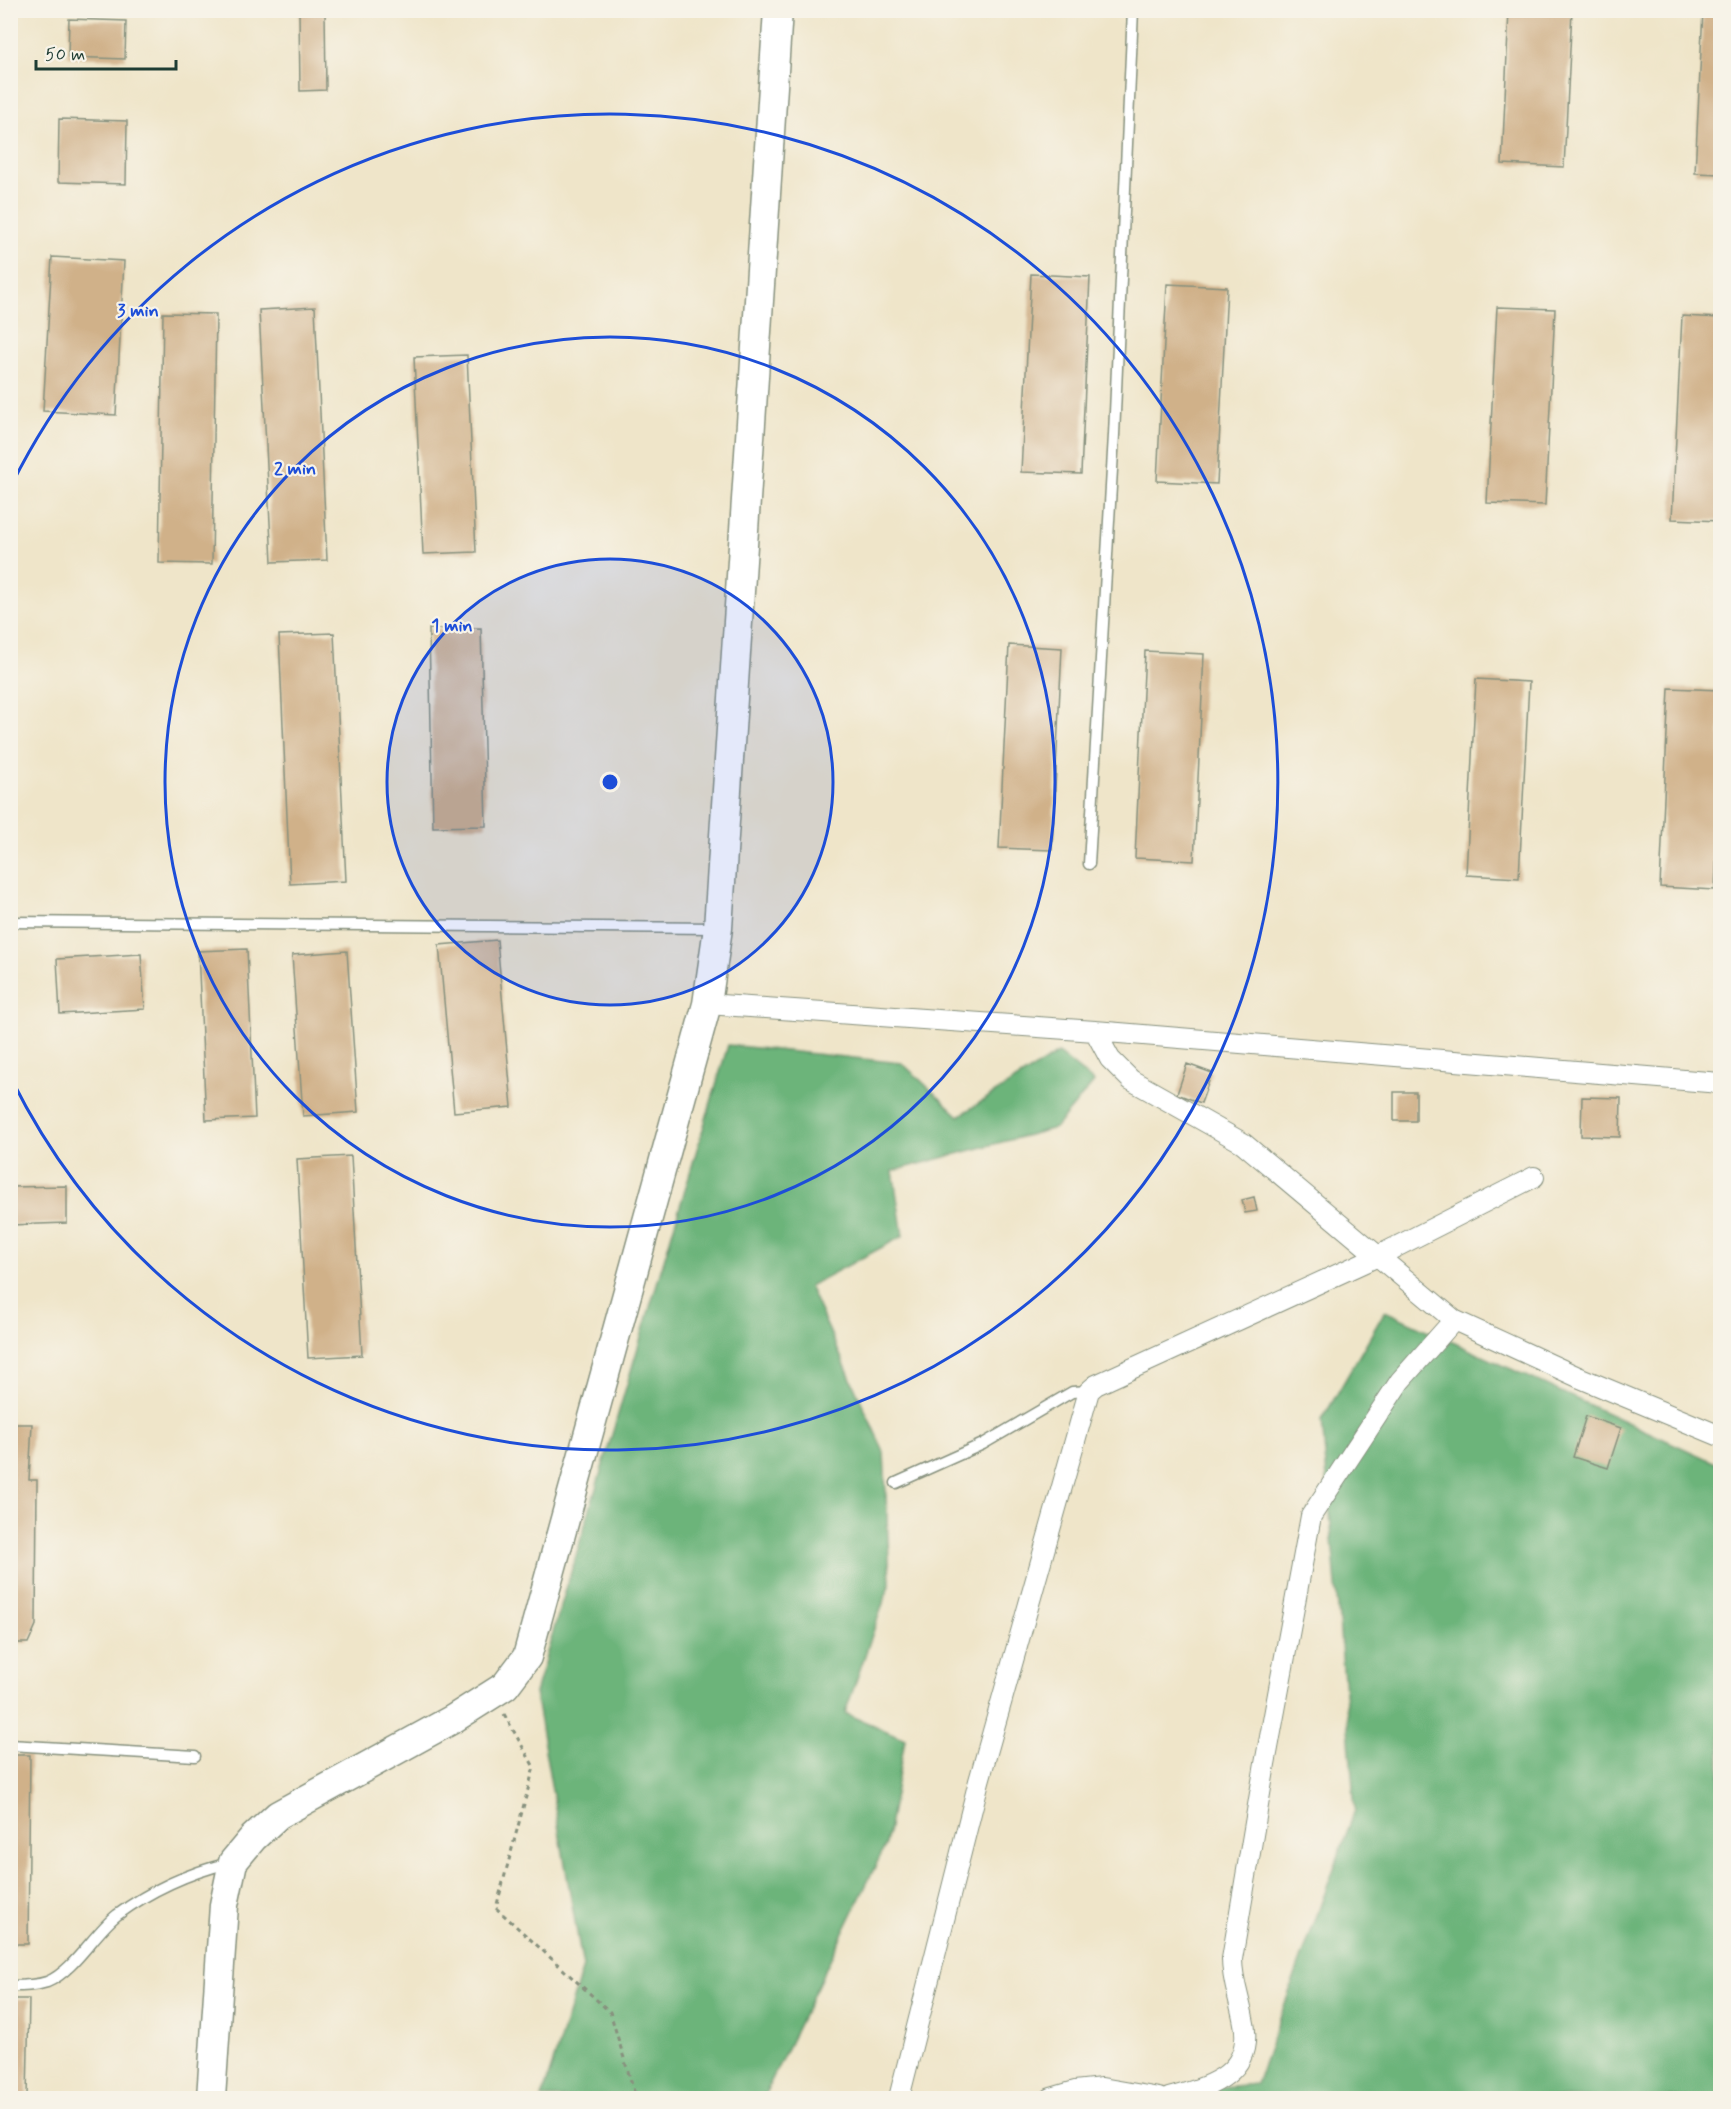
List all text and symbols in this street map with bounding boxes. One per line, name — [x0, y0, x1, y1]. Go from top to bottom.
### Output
scale bar — [36, 33, 176, 71]
text: 50 m — [45, 43, 85, 67]
text: 3 min — [117, 299, 159, 323]
text: 2 min — [274, 457, 316, 481]
text: 1 min — [431, 614, 473, 638]
centre of rings — [600, 772, 620, 792]

